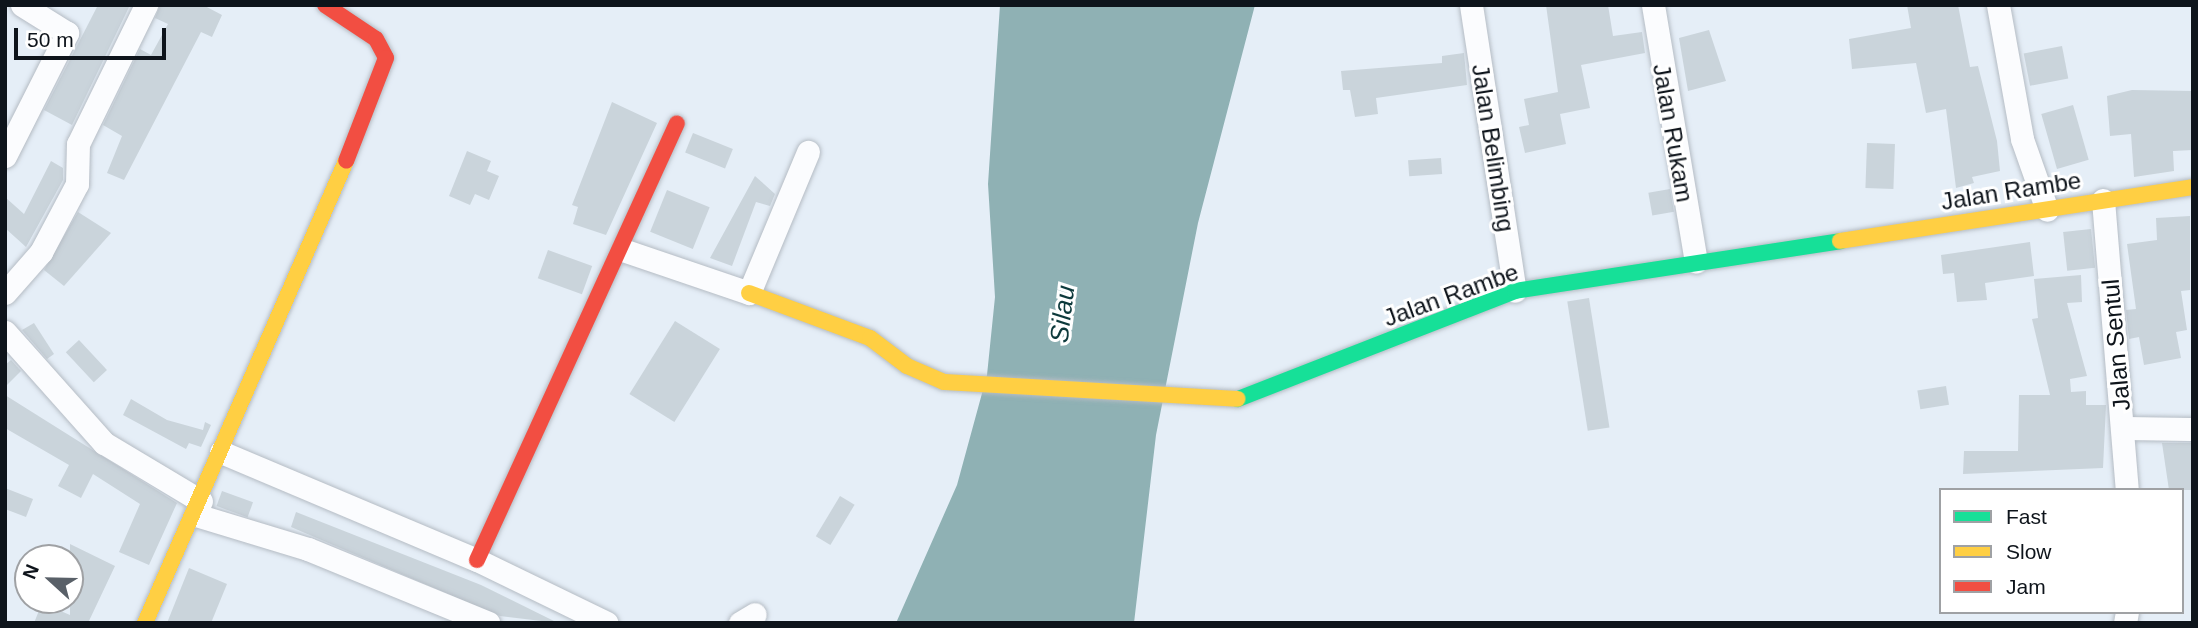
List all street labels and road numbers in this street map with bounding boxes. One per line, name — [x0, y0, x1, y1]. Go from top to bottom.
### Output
street label: Jalan Belimbing — [1466, 62, 1520, 234]
street label: Jalan Rukam — [1647, 62, 1699, 204]
street label: Jalan Rambe — [1939, 166, 2083, 216]
street label: Jalan Rambe — [1380, 257, 1522, 333]
street label: Jalan Sentul — [2096, 278, 2136, 412]

